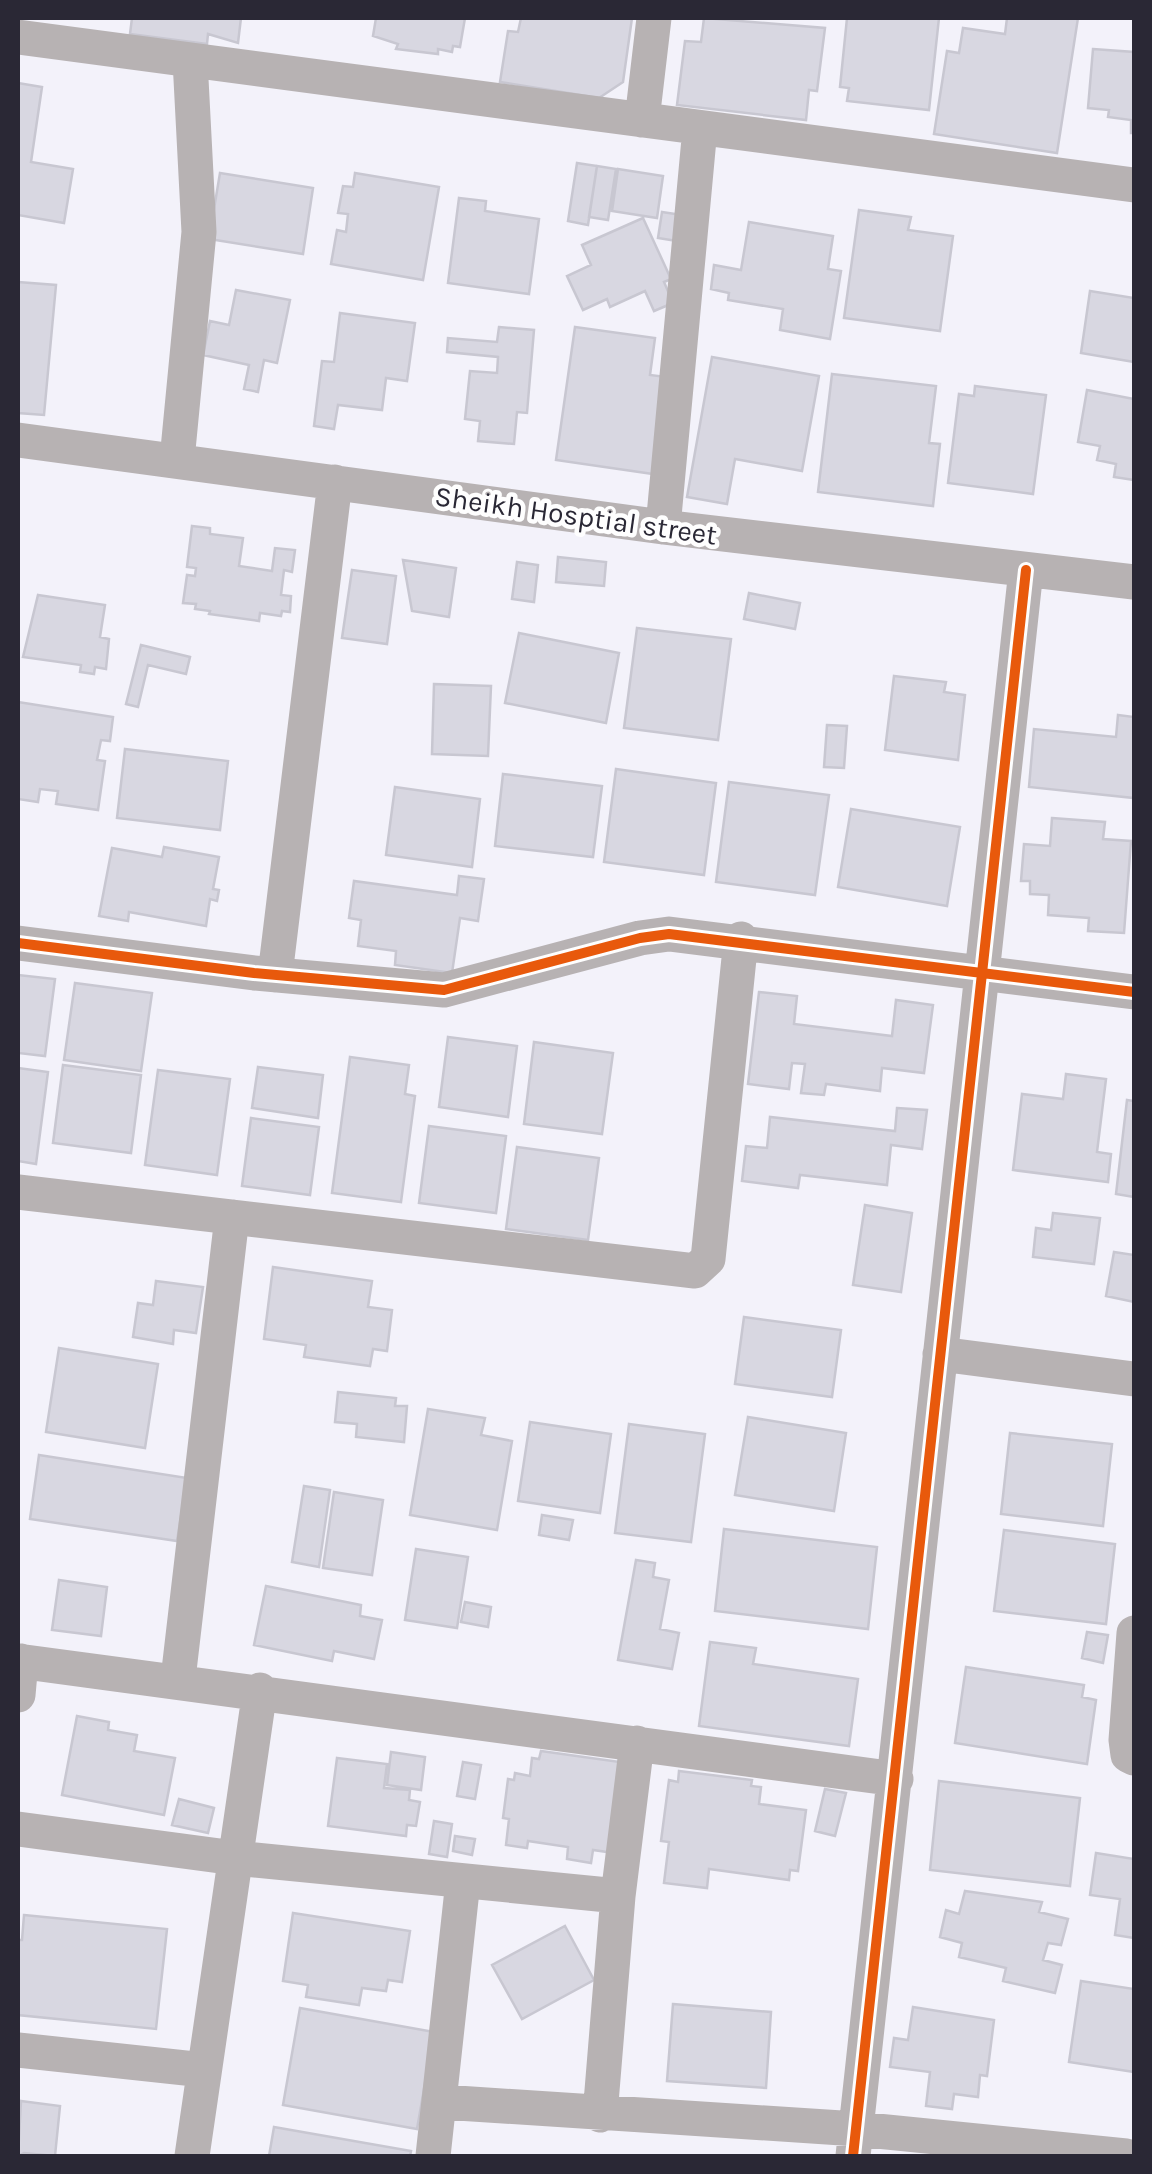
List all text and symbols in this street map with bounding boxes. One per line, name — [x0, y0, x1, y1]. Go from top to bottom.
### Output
street label: Sheikh Hosptial street — [433, 479, 719, 552]

